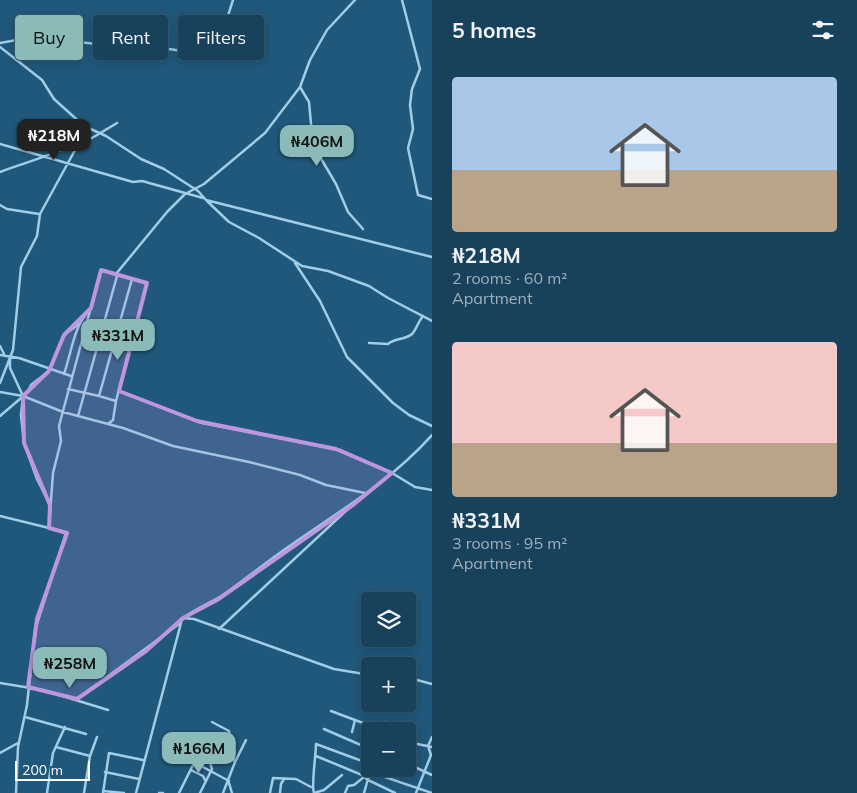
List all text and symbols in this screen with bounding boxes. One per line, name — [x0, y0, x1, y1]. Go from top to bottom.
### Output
chip: Buy — [15, 15, 83, 60]
chip: Rent — [93, 15, 168, 60]
chip: Filters — [178, 15, 264, 60]
icon: filters — [809, 16, 837, 44]
text: 5 homes — [452, 17, 536, 43]
icon: home — [600, 110, 690, 200]
pin: ₦218M — [19, 119, 89, 161]
pin: ₦406M — [282, 124, 352, 167]
text: ₦218M — [28, 125, 80, 145]
text: ₦406M — [291, 131, 343, 151]
text: ₦218M — [452, 242, 521, 268]
text: 2 rooms · 60 m² — [452, 268, 567, 288]
text: Apartment — [452, 288, 533, 308]
pin: ₦331M — [83, 318, 153, 361]
text: ₦331M — [92, 325, 144, 345]
icon: home — [600, 375, 690, 465]
text: ₦331M — [452, 507, 521, 533]
text: 3 rooms · 95 m² — [452, 533, 567, 553]
text: Apartment — [452, 553, 533, 573]
map controls — [361, 592, 416, 777]
button: layers — [361, 592, 416, 647]
pin: ₦258M — [35, 646, 105, 689]
text: ₦258M — [44, 653, 96, 673]
button: + — [361, 657, 416, 712]
button: − — [361, 722, 416, 777]
pin: ₦166M — [164, 732, 234, 774]
text: ₦166M — [173, 738, 225, 758]
scale bar — [15, 758, 90, 781]
text: 200 m — [22, 761, 63, 779]

